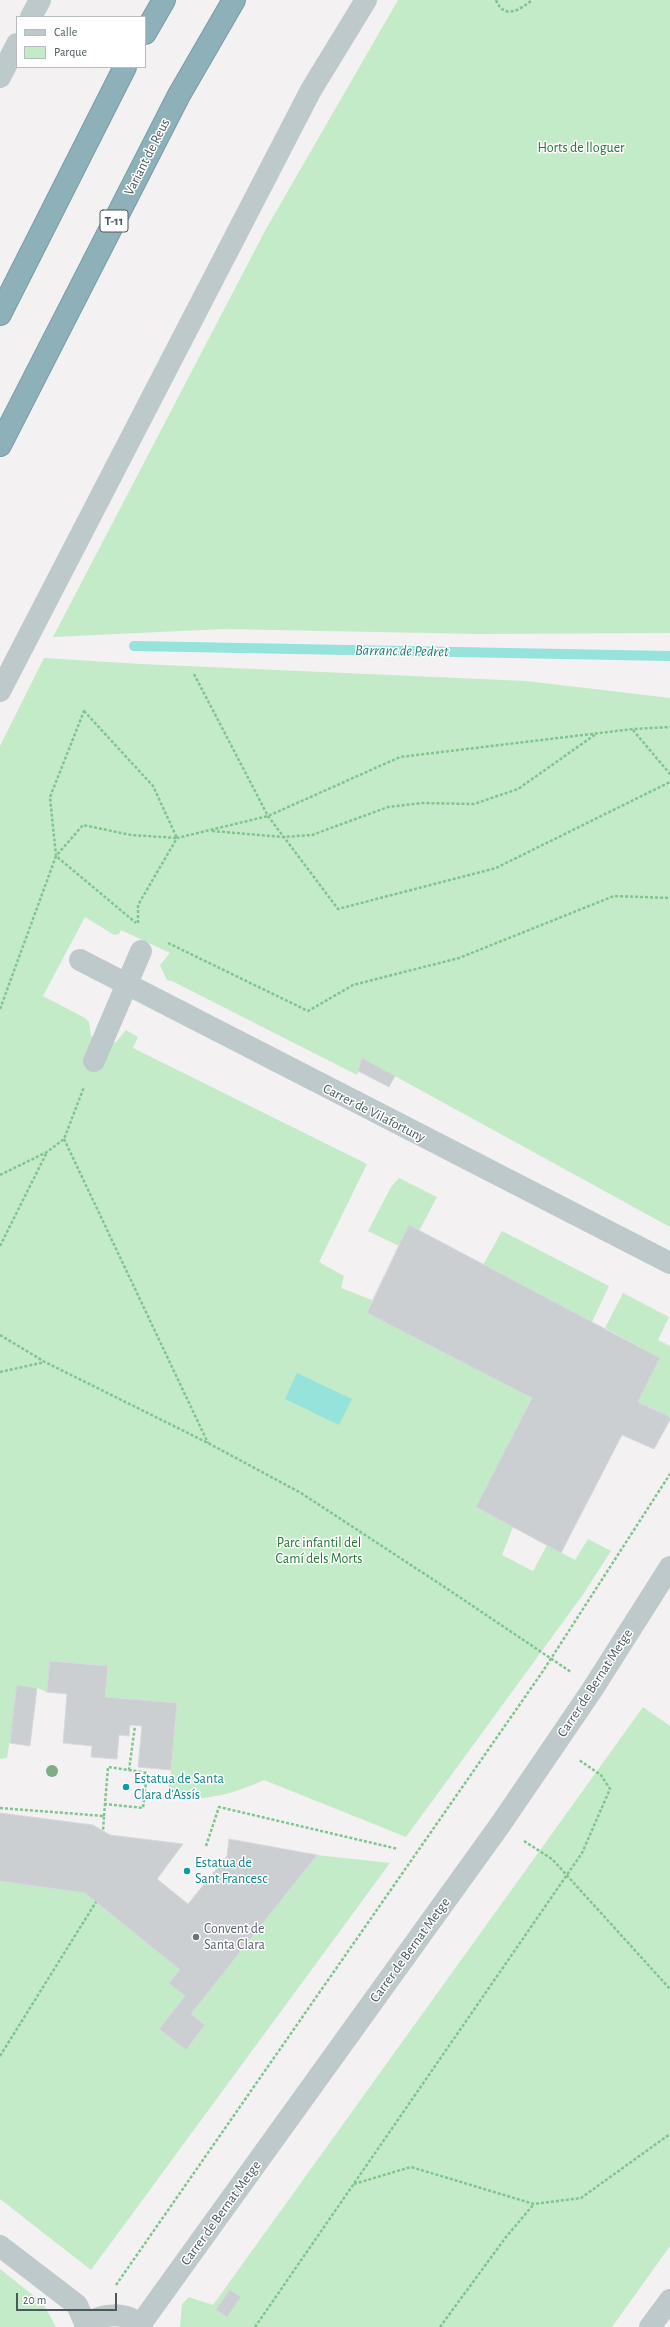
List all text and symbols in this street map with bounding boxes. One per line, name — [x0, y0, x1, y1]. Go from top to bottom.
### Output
legend — [16, 16, 146, 68]
text: Calle — [54, 26, 77, 38]
text: Parque — [54, 46, 87, 58]
street label: Variant de Reus — [121, 116, 173, 198]
park label: Horts de lloguer — [537, 140, 625, 156]
road number: T-11 — [100, 210, 128, 232]
water label: Barranc de Pedret — [355, 641, 449, 661]
street label: Carrer de Vilafortuny — [320, 1080, 428, 1146]
park label: Parc infantil del Camí dels Morts — [276, 1535, 362, 1568]
street label: Carrer de Bernat Metge — [554, 1626, 636, 1740]
place label: Estatua de Santa Clara d'Assís — [134, 1771, 224, 1804]
marker: Estatua de Santa Clara d'Assís — [121, 1782, 131, 1792]
place label: Estatua de Sant Francesc — [195, 1855, 268, 1888]
marker: Estatua de Sant Francesc — [182, 1866, 192, 1876]
street label: Carrer de Bernat Metge — [366, 1894, 454, 2006]
place label: Convent de Santa Clara — [204, 1921, 265, 1954]
marker: Convent de Santa Clara — [191, 1932, 201, 1942]
street label: Carrer de Bernat Metge — [177, 2157, 265, 2269]
scale bar — [18, 2285, 119, 2311]
text: 20 m — [23, 2294, 46, 2306]

